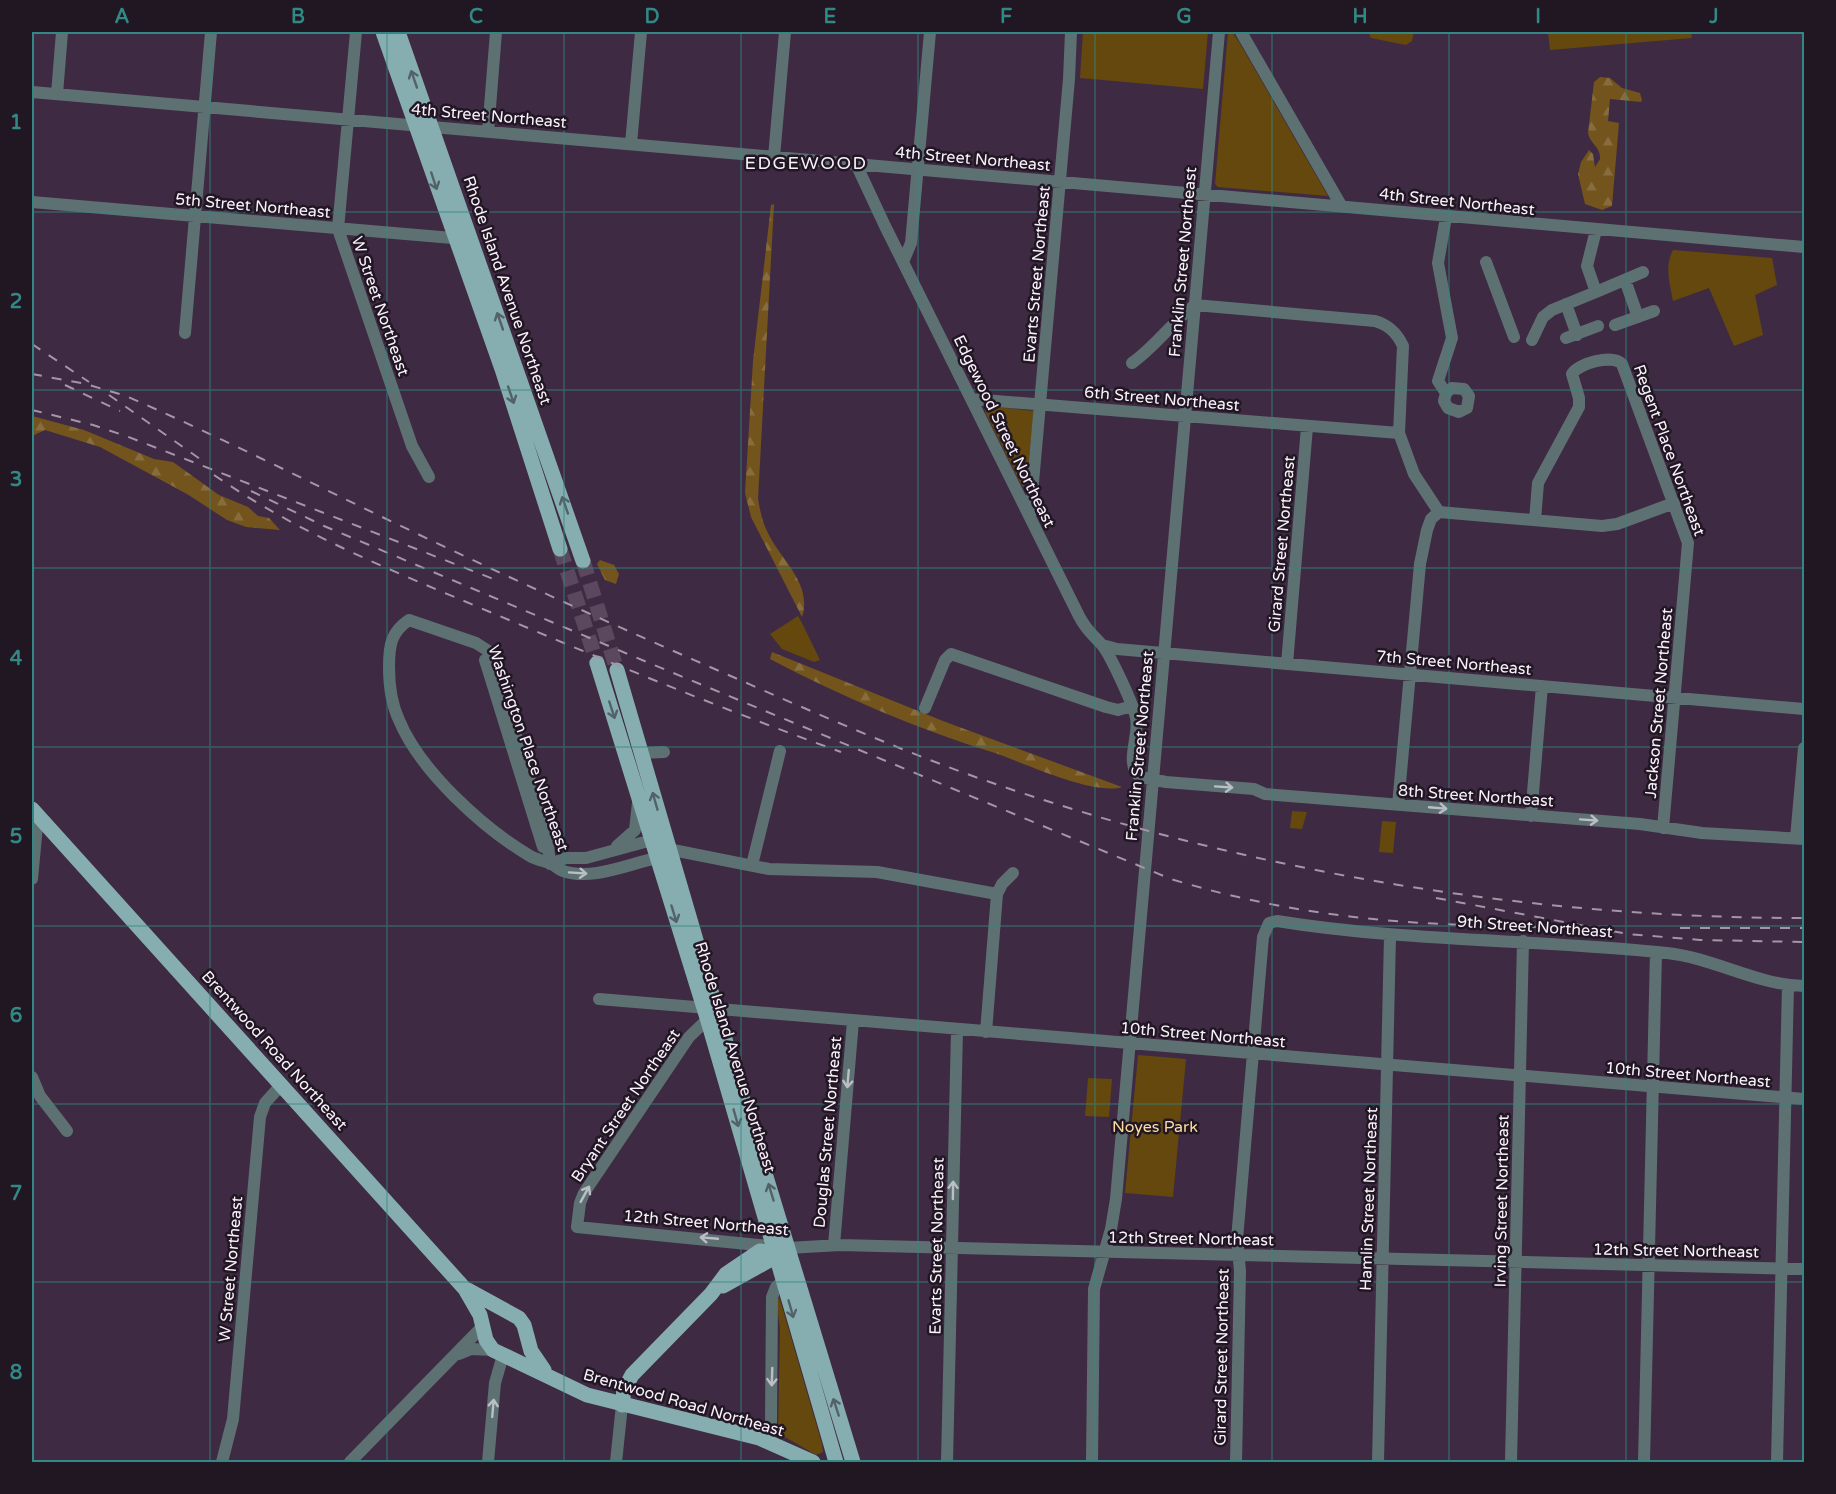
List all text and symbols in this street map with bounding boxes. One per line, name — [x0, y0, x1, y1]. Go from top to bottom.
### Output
text: A — [115, 5, 130, 29]
text: B — [291, 5, 305, 29]
text: C — [469, 5, 483, 29]
text: D — [644, 5, 660, 29]
text: E — [824, 5, 837, 29]
text: F — [1000, 5, 1012, 29]
text: G — [1176, 5, 1192, 29]
text: H — [1352, 5, 1368, 29]
text: I — [1535, 5, 1541, 29]
text: J — [1708, 5, 1719, 29]
one-way arrow — [408, 70, 419, 89]
street label: 4th Street Northeast — [410, 99, 568, 133]
text: 1 — [10, 111, 22, 135]
street label: 4th Street Northeast — [894, 142, 1052, 176]
district label: EDGEWOOD — [744, 152, 868, 174]
street label: Franklin Street Northeast — [1165, 166, 1201, 358]
one-way arrow — [429, 171, 440, 190]
street label: Rhode Island Avenue Northeast — [458, 173, 556, 407]
street label: 4th Street Northeast — [1378, 184, 1536, 220]
street label: Evarts Street Northeast — [1019, 185, 1055, 363]
street label: 5th Street Northeast — [174, 189, 332, 223]
street label: W Street Northeast — [347, 234, 413, 379]
text: 2 — [10, 290, 22, 314]
one-way arrow — [494, 313, 505, 331]
street label: Edgewood Street Northeast — [949, 332, 1059, 531]
street label: Regent Place Northeast — [1629, 362, 1709, 539]
street label: 6th Street Northeast — [1083, 382, 1241, 416]
one-way arrow — [506, 385, 517, 404]
street label: Girard Street Northeast — [1264, 455, 1300, 633]
text: 3 — [10, 468, 22, 492]
one-way arrow — [559, 496, 570, 515]
street label: Jackson Street Northeast — [1641, 607, 1677, 799]
street label: Washington Place Northeast — [483, 643, 573, 854]
street label: 7th Street Northeast — [1375, 646, 1533, 680]
text: 4 — [10, 647, 23, 671]
street label: Franklin Street Northeast — [1122, 650, 1158, 842]
one-way arrow — [607, 700, 618, 719]
one-way arrow — [1214, 781, 1234, 792]
street label: 8th Street Northeast — [1397, 781, 1554, 811]
one-way arrow — [649, 792, 660, 811]
one-way arrow — [1428, 803, 1448, 814]
one-way arrow — [1579, 815, 1599, 826]
text: 5 — [10, 825, 22, 849]
one-way arrow — [568, 868, 588, 879]
one-way arrow — [669, 904, 680, 923]
street label: 9th Street Northeast — [1456, 912, 1613, 942]
street label: Rhode Island Avenue Northeast — [690, 939, 780, 1175]
street label: Brentwood Road Northeast — [197, 967, 351, 1135]
text: 6 — [10, 1004, 22, 1028]
street label: 10th Street Northeast — [1119, 1018, 1287, 1052]
street label: Bryant Street Northeast — [567, 1025, 685, 1186]
street label: Douglas Street Northeast — [810, 1036, 846, 1229]
street label: 10th Street Northeast — [1604, 1058, 1772, 1092]
one-way arrow — [842, 1069, 853, 1089]
street label: Hamlin Street Northeast — [1356, 1107, 1382, 1291]
one-way arrow — [731, 1108, 742, 1127]
street label: Irving Street Northeast — [1490, 1114, 1514, 1288]
park label: Noyes Park — [1112, 1117, 1198, 1137]
street label: Evarts Street Northeast — [925, 1157, 949, 1335]
one-way arrow — [948, 1180, 959, 1200]
text: 7 — [10, 1182, 22, 1206]
one-way arrow — [765, 1183, 776, 1202]
one-way arrow — [579, 1186, 591, 1203]
street label: W Street Northeast — [215, 1195, 247, 1343]
street label: 12th Street Northeast — [622, 1206, 790, 1240]
street label: 12th Street Northeast — [1108, 1228, 1274, 1250]
one-way arrow — [700, 1232, 720, 1243]
street label: 12th Street Northeast — [1593, 1240, 1759, 1262]
street label: Girard Street Northeast — [1210, 1268, 1234, 1446]
one-way arrow — [786, 1299, 797, 1318]
text: 8 — [10, 1361, 22, 1385]
street label: Brentwood Road Northeast — [581, 1365, 787, 1441]
one-way arrow — [767, 1367, 778, 1387]
one-way arrow — [830, 1398, 841, 1417]
one-way arrow — [488, 1399, 499, 1418]

